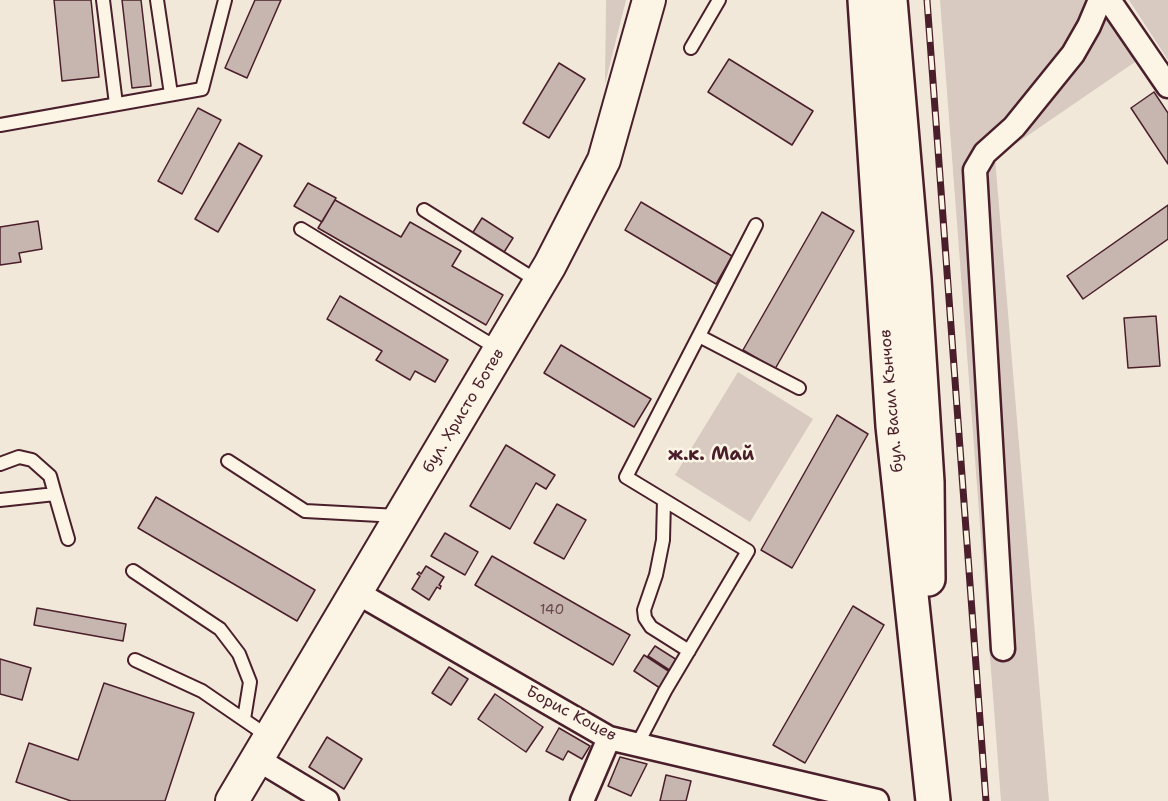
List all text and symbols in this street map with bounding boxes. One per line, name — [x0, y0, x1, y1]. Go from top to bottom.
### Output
street label: бул. Васил Кънчов — [876, 329, 908, 473]
street label: бул. Христо Ботев — [419, 345, 509, 477]
district label: ж.к. Май — [668, 444, 754, 466]
house number: 140 — [540, 602, 564, 618]
street label: Борис Коцев — [523, 682, 619, 746]

